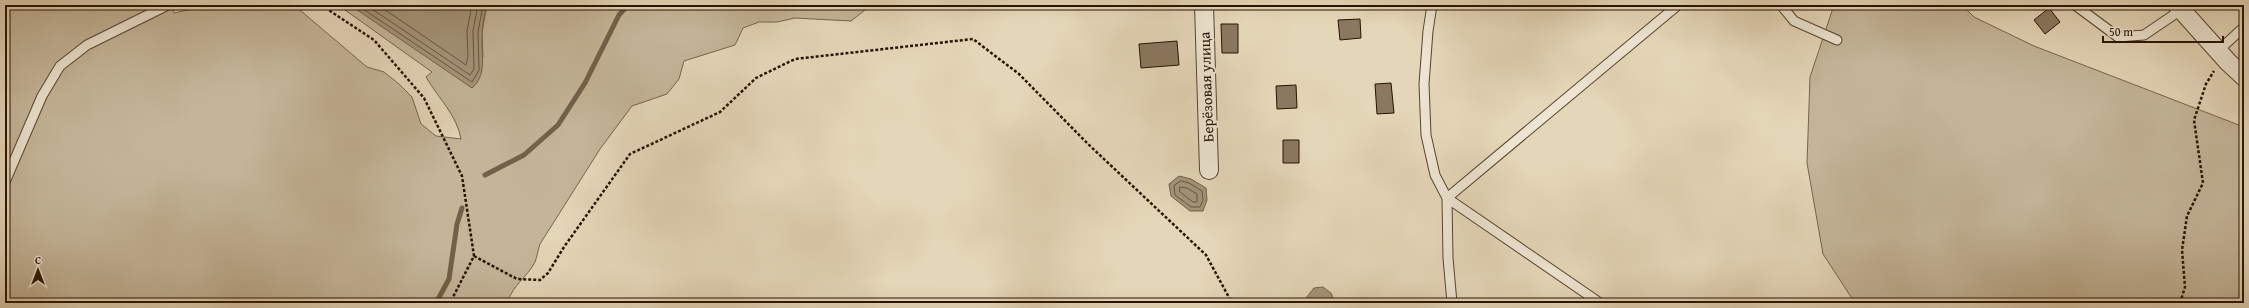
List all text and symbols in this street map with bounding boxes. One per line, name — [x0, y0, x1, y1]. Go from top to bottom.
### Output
scale bar — [2103, 18, 2223, 44]
text: 50 m — [2109, 23, 2133, 40]
street label: Берёзовая улица — [1194, 30, 1218, 143]
north arrow — [18, 250, 58, 290]
text: С — [35, 252, 41, 268]

